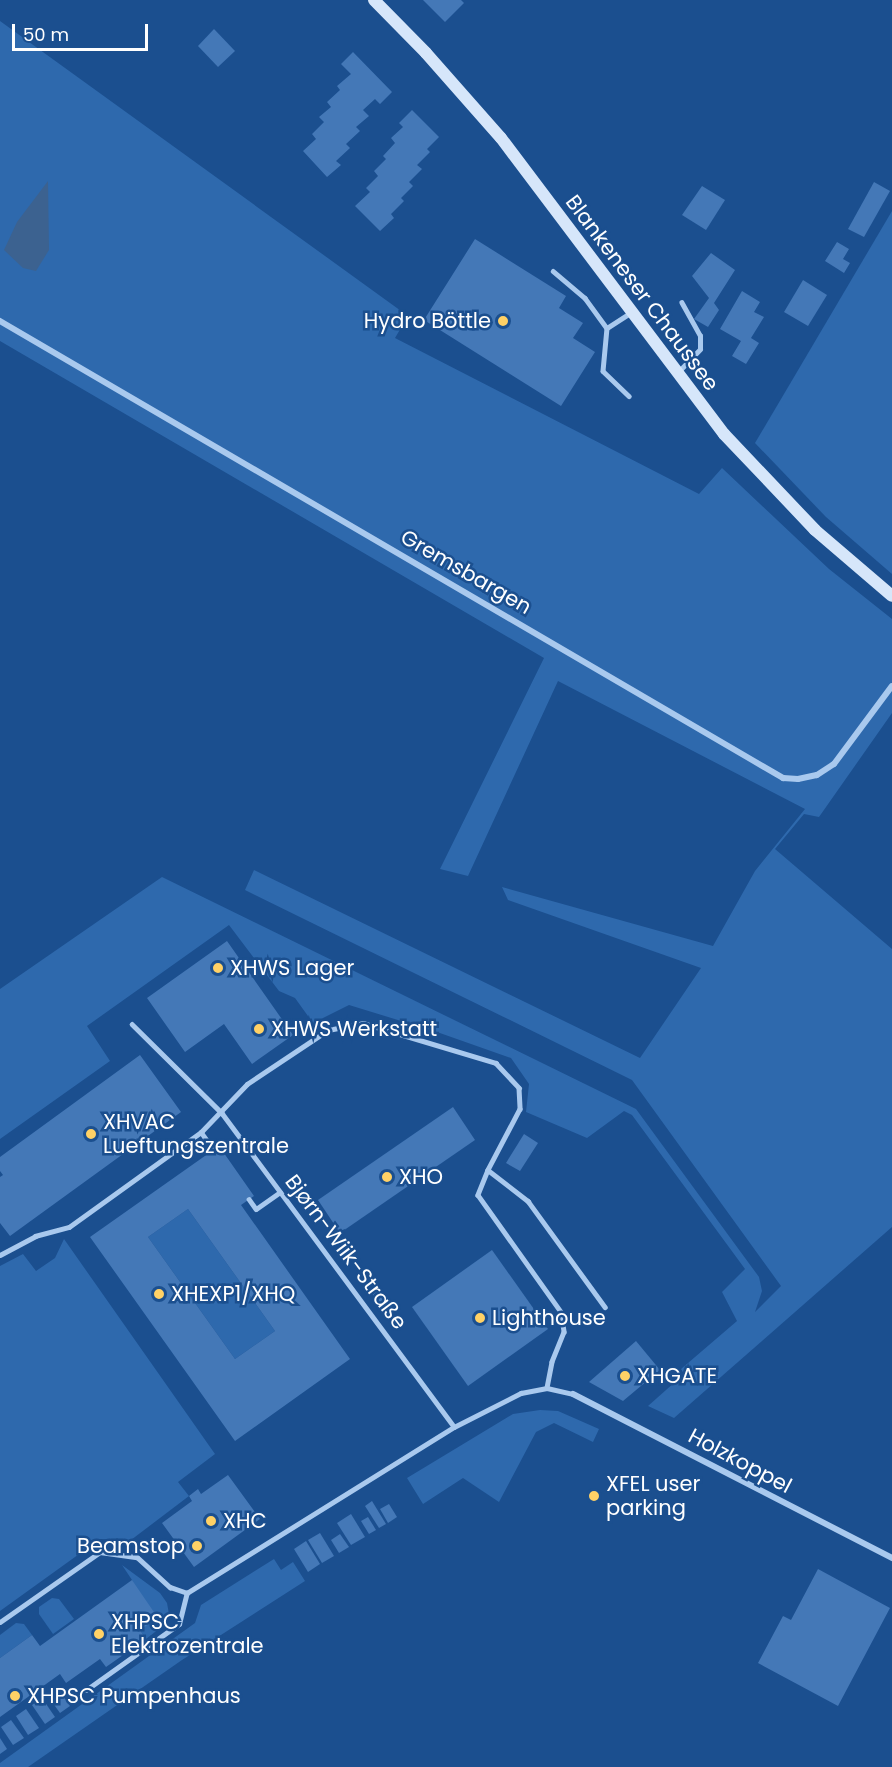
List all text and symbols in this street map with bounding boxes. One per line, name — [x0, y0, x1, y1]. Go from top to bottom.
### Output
scale bar — [15, 12, 152, 50]
text: 50 m — [23, 22, 69, 47]
street label: Blankeneser Chaussee — [560, 190, 724, 396]
place label: Hydro Böttle — [364, 308, 491, 334]
marker: Hydro Böttle — [496, 314, 510, 328]
street label: Gremsbargen — [396, 524, 536, 620]
place label: XHWS Lager — [230, 955, 354, 981]
marker: XHWS Lager — [211, 961, 225, 975]
place label: XHWS Werkstatt — [271, 1016, 437, 1042]
marker: XHWS Werkstatt — [252, 1022, 266, 1036]
place label: XHVAC Lueftungszentrale — [103, 1109, 289, 1159]
marker: XHVAC Lueftungszentrale — [84, 1127, 98, 1141]
place label: XHO — [399, 1164, 443, 1190]
street label: Bjørn-Wiik-Straße — [280, 1170, 412, 1334]
marker: XHO — [380, 1170, 394, 1184]
place label: XHEXP1/XHQ — [171, 1281, 295, 1307]
marker: XHEXP1/XHQ — [152, 1287, 166, 1301]
place label: Lighthouse — [492, 1305, 606, 1331]
marker: Lighthouse — [473, 1311, 487, 1325]
place label: XHGATE — [637, 1363, 717, 1389]
marker: XHGATE — [618, 1369, 632, 1383]
street label: Holzkoppel — [684, 1423, 796, 1499]
place label: XFEL user parking — [606, 1471, 700, 1521]
marker: XFEL user parking — [587, 1489, 601, 1503]
place label: XHC — [223, 1508, 267, 1534]
marker: XHC — [204, 1514, 218, 1528]
place label: Beamstop — [77, 1533, 185, 1559]
marker: Beamstop — [190, 1539, 204, 1553]
place label: XHPSC Elektrozentrale — [111, 1609, 264, 1659]
marker: XHPSC Elektrozentrale — [92, 1627, 106, 1641]
place label: XHPSC Pumpenhaus — [27, 1683, 241, 1709]
marker: XHPSC Pumpenhaus — [8, 1689, 22, 1703]

